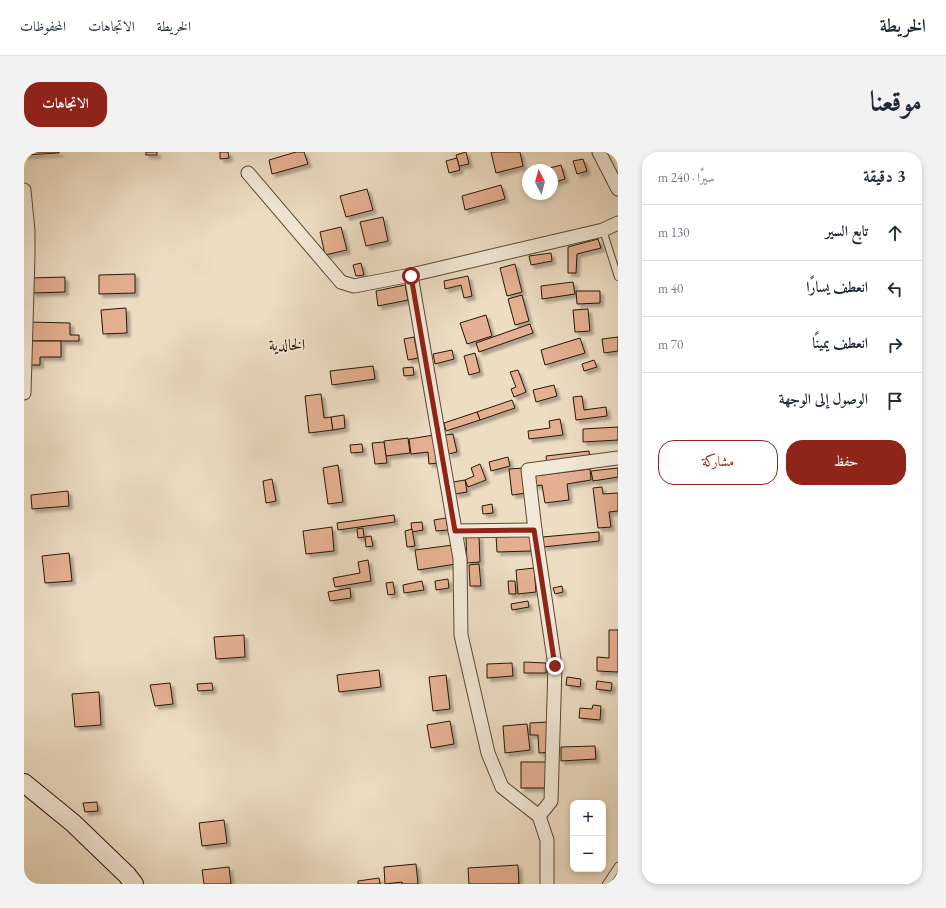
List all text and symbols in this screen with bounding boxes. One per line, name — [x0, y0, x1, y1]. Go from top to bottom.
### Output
text: الخريطة — [880, 13, 926, 38]
text: المحفوظات — [20, 17, 66, 35]
text: الاتجاهات — [88, 17, 135, 35]
text: الخريطة — [157, 17, 191, 35]
button: الاتجاهات — [24, 82, 107, 127]
text: موقعنا — [870, 83, 922, 119]
north arrow — [522, 164, 558, 200]
text: 3 دقيقة — [863, 165, 906, 187]
text: سيرًا · 240 m — [658, 169, 715, 186]
text: تابع السير — [825, 221, 868, 240]
icon: ahead — [884, 222, 906, 244]
text: 130 m — [658, 224, 689, 241]
route start — [402, 267, 420, 285]
text: انعطف يسارًا — [806, 277, 868, 296]
icon: left — [884, 278, 906, 300]
text: 40 m — [658, 280, 683, 297]
text: انعطف يمينًا — [812, 333, 868, 352]
district label: الخالدية — [269, 334, 305, 355]
icon: right — [884, 334, 906, 356]
text: 70 m — [658, 336, 683, 353]
text: الوصول إلى الوجهة — [779, 389, 868, 408]
icon: arrive — [884, 390, 906, 412]
button: مشاركة — [658, 440, 778, 485]
button: حفظ — [786, 440, 906, 485]
route end — [546, 657, 564, 675]
map controls — [570, 800, 606, 872]
button: + — [570, 800, 606, 836]
button: − — [570, 836, 606, 872]

